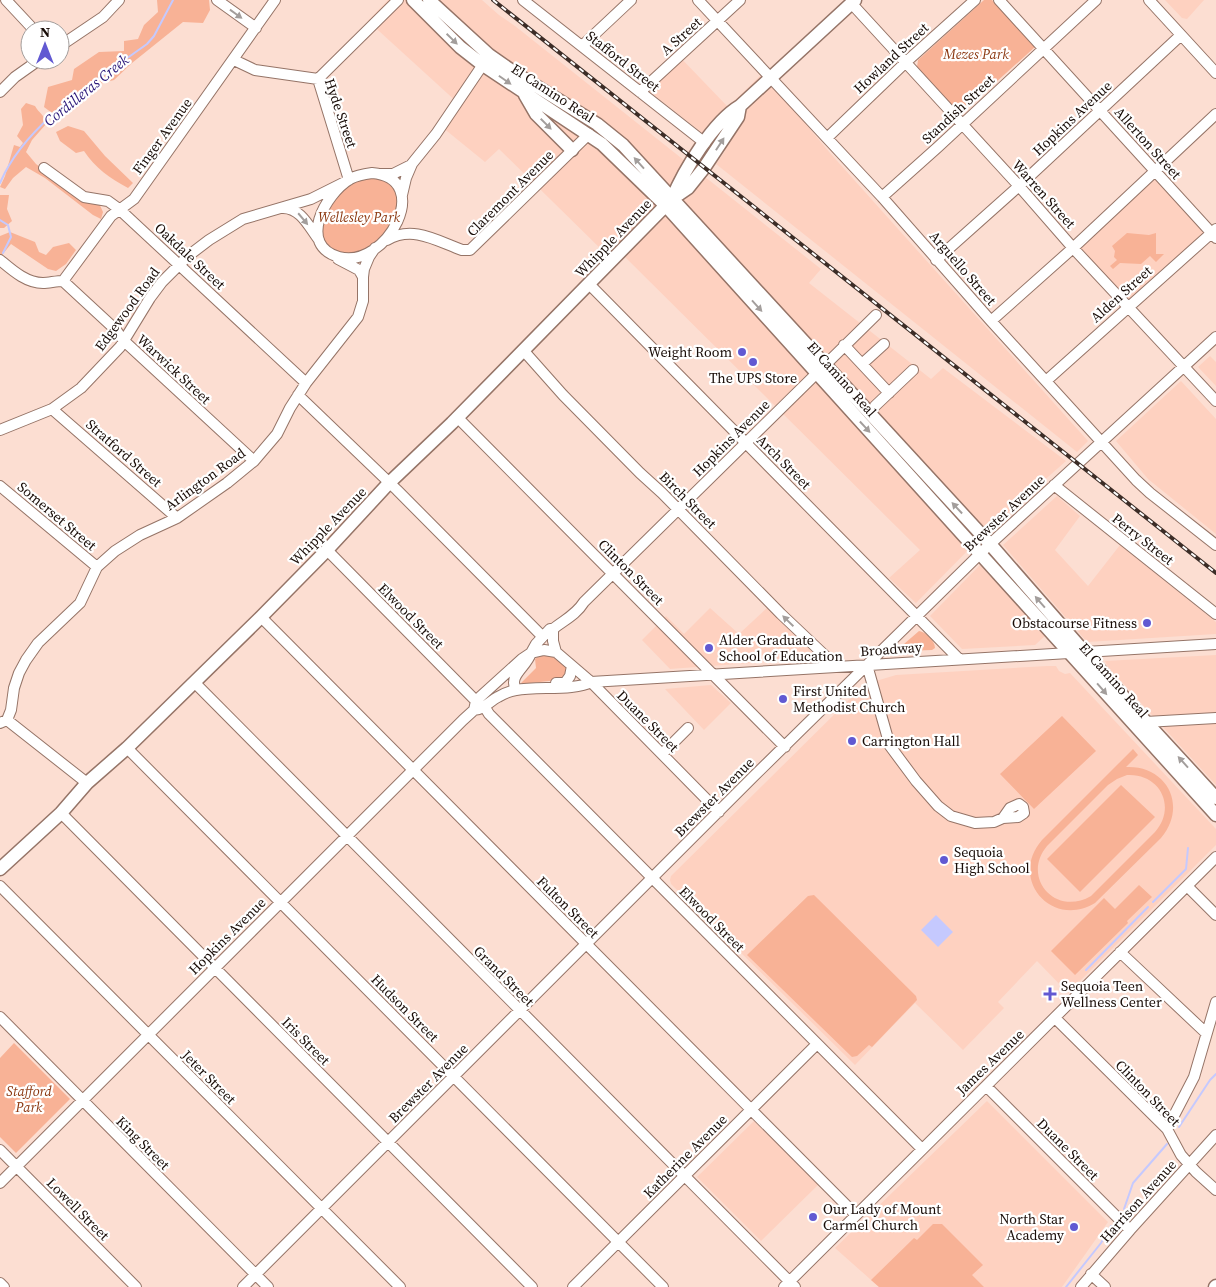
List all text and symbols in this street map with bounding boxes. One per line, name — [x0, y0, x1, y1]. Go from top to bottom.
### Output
one-way arrow — [229, 9, 242, 20]
street label: A Street — [656, 12, 706, 60]
street label: Howland Street — [849, 18, 933, 98]
north arrow — [20, 20, 70, 70]
text: N — [40, 22, 50, 42]
street label: Stafford Street — [582, 26, 664, 96]
one-way arrow — [446, 33, 458, 45]
park label: Mezes Park — [942, 44, 1009, 64]
water label: Cordilleras Creek — [39, 49, 134, 131]
street label: El Camino Real — [508, 59, 598, 127]
street label: Standish Street — [917, 70, 999, 148]
one-way arrow — [498, 75, 512, 85]
street label: Hyde Street — [320, 76, 362, 151]
street label: Hopkins Avenue — [1028, 76, 1116, 160]
street label: Finger Avenue — [127, 94, 197, 178]
street label: Allerton Street — [1110, 102, 1186, 184]
one-way arrow — [539, 117, 551, 129]
one-way arrow — [716, 137, 725, 151]
street label: Claremont Avenue — [462, 145, 558, 241]
street label: Warren Street — [1008, 155, 1081, 233]
one-way arrow — [633, 157, 645, 169]
street label: Whipple Avenue — [570, 194, 656, 282]
park label: Wellesley Park — [318, 207, 400, 227]
one-way arrow — [298, 213, 309, 226]
street label: Oakdale Street — [150, 218, 230, 294]
street label: Arguello Street — [925, 226, 1001, 310]
street label: Alden Street — [1086, 261, 1156, 327]
street label: Edgewood Road — [90, 263, 164, 355]
one-way arrow — [751, 300, 763, 312]
street label: Warwick Street — [133, 330, 216, 409]
street label: El Camino Real — [803, 337, 881, 421]
place label: Weight Room — [648, 342, 732, 362]
marker: Weight Room — [736, 346, 748, 358]
marker: The UPS Store — [747, 356, 759, 368]
place label: The UPS Store — [709, 368, 797, 388]
street label: Hopkins Avenue — [688, 395, 774, 481]
street label: Stratford Street — [82, 414, 167, 492]
one-way arrow — [860, 421, 871, 434]
street label: Arch Street — [752, 430, 816, 494]
street label: Arlington Road — [161, 443, 249, 515]
street label: Birch Street — [655, 467, 721, 533]
street label: Brewster Avenue — [959, 470, 1049, 556]
street label: Somerset Street — [13, 477, 101, 555]
street label: Whipple Avenue — [285, 482, 371, 570]
one-way arrow — [951, 503, 963, 515]
street label: Perry Street — [1108, 508, 1179, 570]
street label: Clinton Street — [594, 535, 669, 610]
street label: Elwood Street — [374, 579, 449, 654]
one-way arrow — [1035, 596, 1046, 608]
place label: Obstacourse Fitness — [1012, 613, 1137, 633]
one-way arrow — [783, 615, 795, 627]
marker: Obstacourse Fitness — [1141, 617, 1153, 629]
place label: Alder Graduate School of Education — [719, 630, 843, 666]
street label: Broadway — [859, 637, 923, 661]
street label: El Camino Real — [1075, 638, 1153, 722]
marker: Alder Graduate School of Education — [703, 642, 715, 654]
place label: First United Methodist Church — [793, 681, 905, 717]
one-way arrow — [1096, 683, 1108, 695]
street label: Duane Street — [613, 686, 684, 757]
marker: First United Methodist Church — [777, 693, 789, 705]
place label: Carrington Hall — [862, 731, 960, 751]
marker: Carrington Hall — [846, 735, 858, 747]
street label: Brewster Avenue — [670, 753, 758, 841]
one-way arrow — [1177, 757, 1189, 769]
place label: Sequoia High School — [954, 842, 1030, 878]
marker: Sequoia High School — [938, 854, 950, 866]
street label: Fulton Street — [533, 872, 604, 943]
street label: Elwood Street — [675, 882, 750, 957]
street label: Hopkins Avenue — [184, 893, 270, 979]
street label: Grand Street — [469, 941, 539, 1011]
street label: Hudson Street — [367, 970, 444, 1047]
place label: Sequoia Teen Wellness Center — [1061, 976, 1162, 1012]
marker: Sequoia Teen Wellness Center — [1043, 987, 1057, 1001]
street label: Iris Street — [277, 1012, 335, 1070]
street label: James Avenue — [951, 1025, 1028, 1100]
street label: Brewster Avenue — [384, 1039, 472, 1127]
street label: Jeter Street — [177, 1045, 241, 1109]
street label: Clinton Street — [1111, 1055, 1185, 1131]
park label: Stafford Park — [6, 1081, 52, 1117]
street label: Katherine Avenue — [639, 1110, 731, 1202]
street label: King Street — [112, 1112, 175, 1175]
street label: Duane Street — [1033, 1114, 1104, 1185]
street label: Harrison Avenue — [1095, 1155, 1181, 1247]
street label: Lowell Street — [42, 1173, 114, 1245]
place label: Our Lady of Mount Carmel Church — [823, 1199, 941, 1235]
place label: North Star Academy — [999, 1209, 1065, 1245]
marker: Our Lady of Mount Carmel Church — [807, 1211, 819, 1223]
marker: North Star Academy — [1068, 1221, 1080, 1233]

